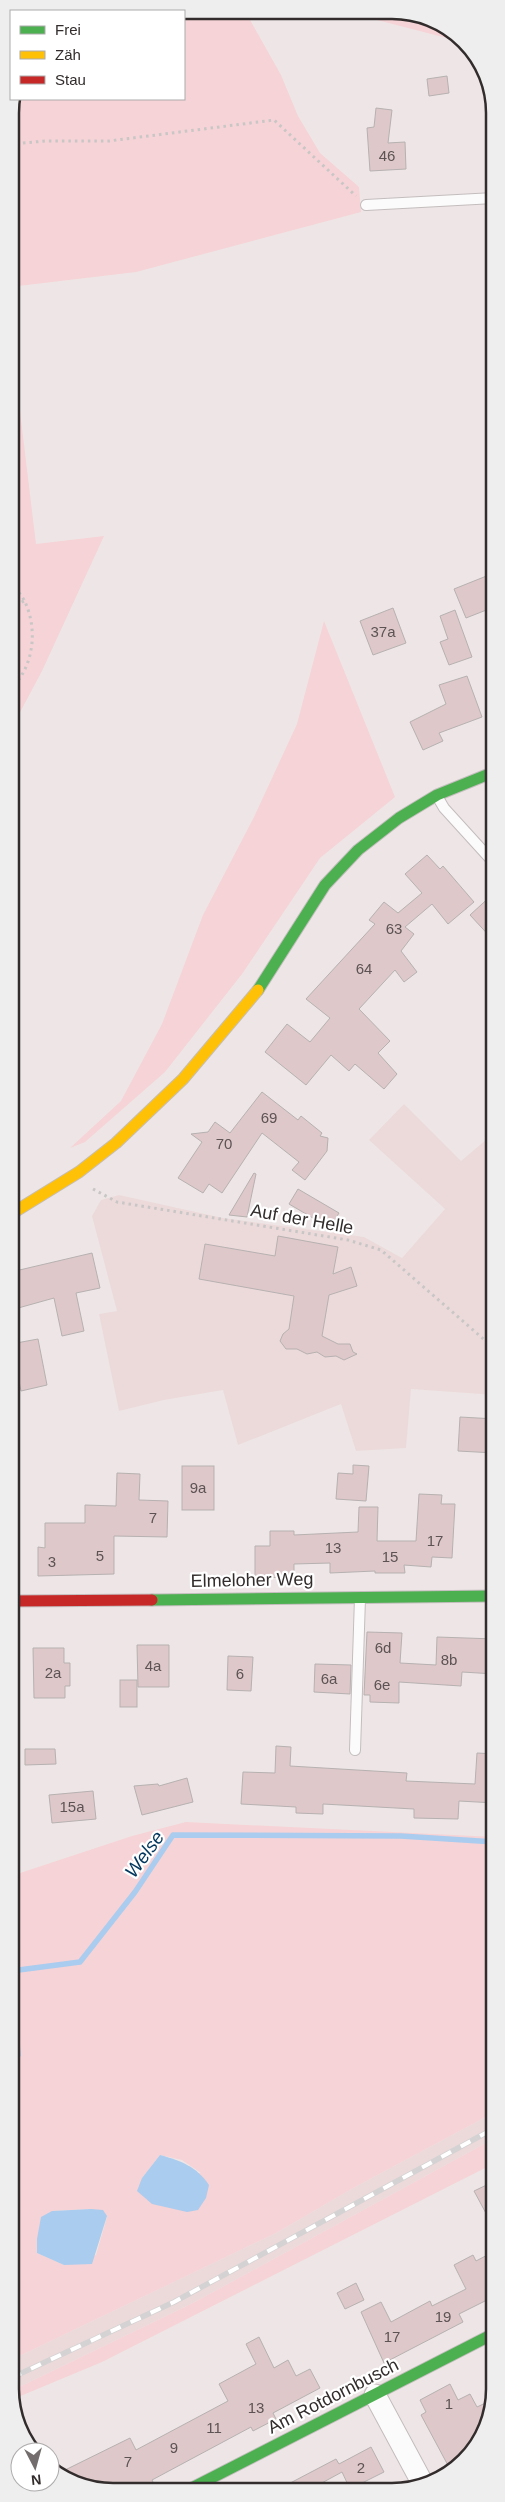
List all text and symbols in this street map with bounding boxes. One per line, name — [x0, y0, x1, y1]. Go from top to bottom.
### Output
legend — [10, 10, 185, 100]
text: Frei — [55, 21, 81, 38]
text: Zäh — [55, 46, 81, 63]
text: Stau — [55, 71, 86, 88]
house number: 46 — [379, 147, 395, 164]
house number: 37a — [370, 623, 396, 640]
house number: 63 — [386, 920, 402, 937]
house number: 64 — [356, 960, 372, 977]
house number: 69 — [261, 1109, 277, 1126]
house number: 70 — [216, 1135, 232, 1152]
street label: Auf der Helle — [249, 1200, 355, 1238]
house number: 9a — [190, 1479, 207, 1496]
house number: 7 — [149, 1509, 157, 1526]
house number: 17 — [427, 1532, 443, 1549]
house number: 13 — [325, 1539, 341, 1556]
house number: 5 — [96, 1547, 104, 1564]
house number: 15 — [382, 1548, 398, 1565]
house number: 3 — [48, 1553, 56, 1570]
street label: Elmeloher Weg — [190, 1569, 314, 1591]
house number: 6d — [375, 1639, 391, 1656]
house number: 8b — [441, 1651, 457, 1668]
house number: 4a — [145, 1657, 162, 1674]
house number: 2a — [45, 1664, 62, 1681]
house number: 6 — [236, 1665, 244, 1682]
house number: 6a — [321, 1670, 338, 1687]
house number: 6e — [374, 1676, 390, 1693]
house number: 15a — [59, 1798, 85, 1815]
water label: Welse — [120, 1827, 168, 1882]
house number: 19 — [435, 2308, 451, 2325]
house number: 17 — [384, 2328, 400, 2345]
street label: Am Rotdornbusch — [264, 2354, 402, 2438]
house number: 1 — [445, 2395, 453, 2412]
house number: 13 — [248, 2399, 264, 2416]
house number: 11 — [206, 2419, 222, 2436]
house number: 9 — [170, 2439, 178, 2456]
north arrow — [10, 2442, 60, 2492]
house number: 7 — [124, 2453, 132, 2470]
house number: 2 — [357, 2459, 365, 2476]
text: N — [30, 2471, 42, 2488]

